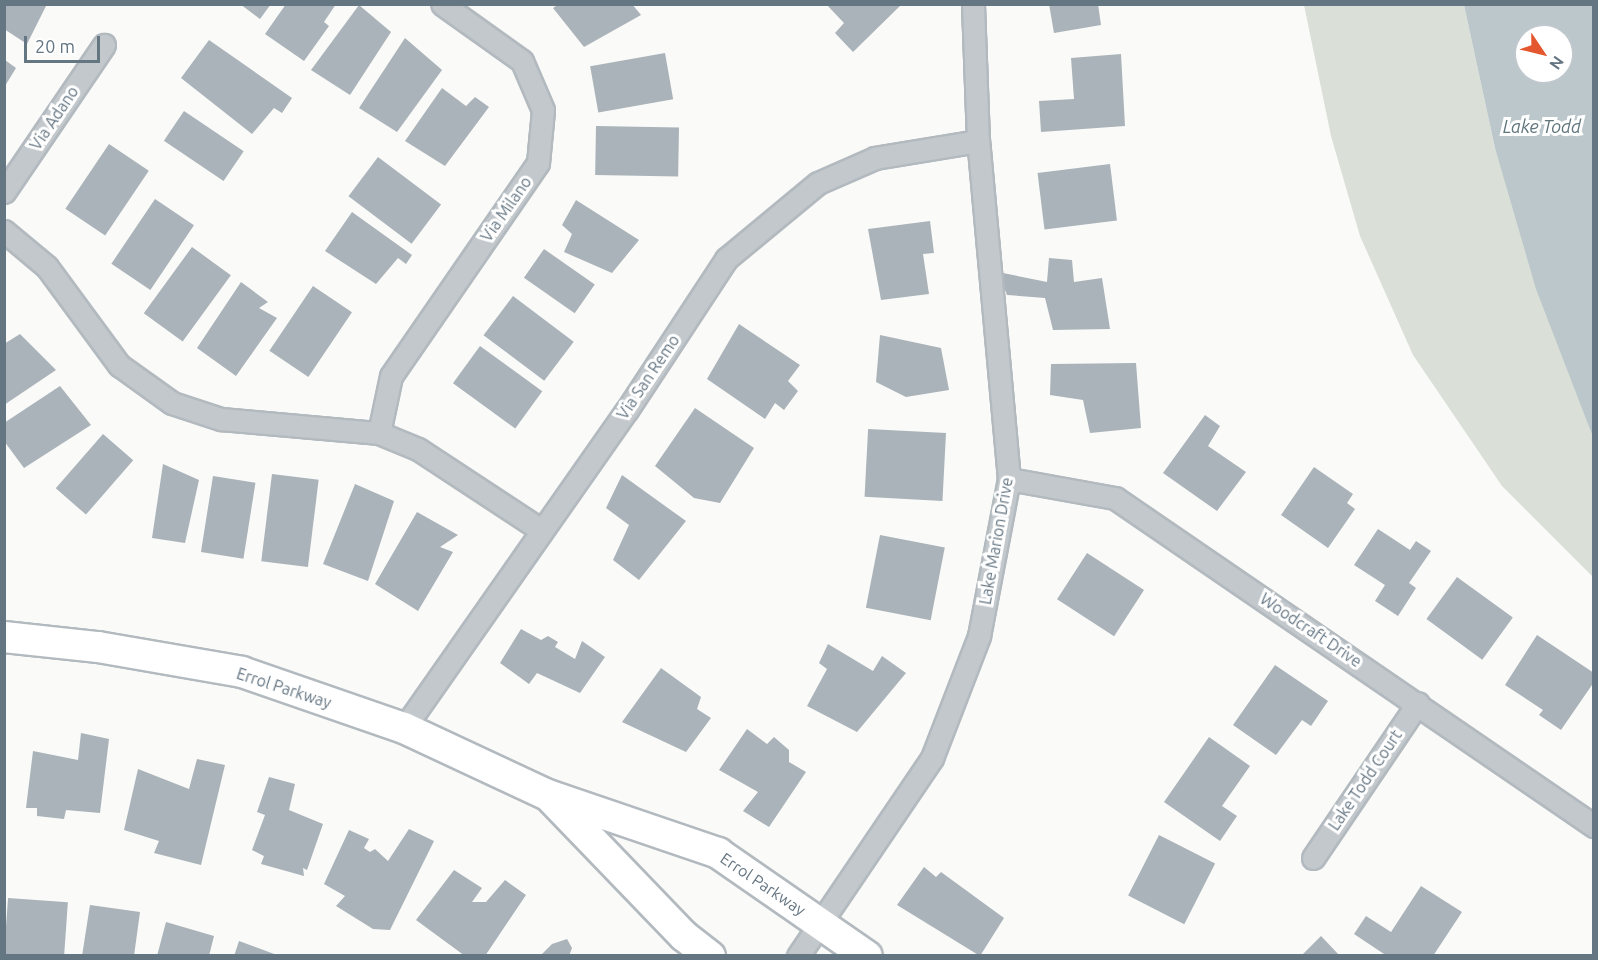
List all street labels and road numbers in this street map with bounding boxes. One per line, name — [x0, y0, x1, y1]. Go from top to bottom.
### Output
street label: Via Adano — [26, 82, 82, 154]
street label: Via Milano — [477, 173, 535, 245]
street label: Via San Remo — [613, 331, 683, 423]
street label: Lake Marion Drive — [975, 476, 1017, 606]
street label: Woodcraft Drive — [1257, 589, 1365, 671]
street label: Errol Parkway — [234, 664, 334, 712]
street label: Lake Todd Court — [1324, 726, 1406, 834]
street label: Errol Parkway — [717, 849, 809, 919]

